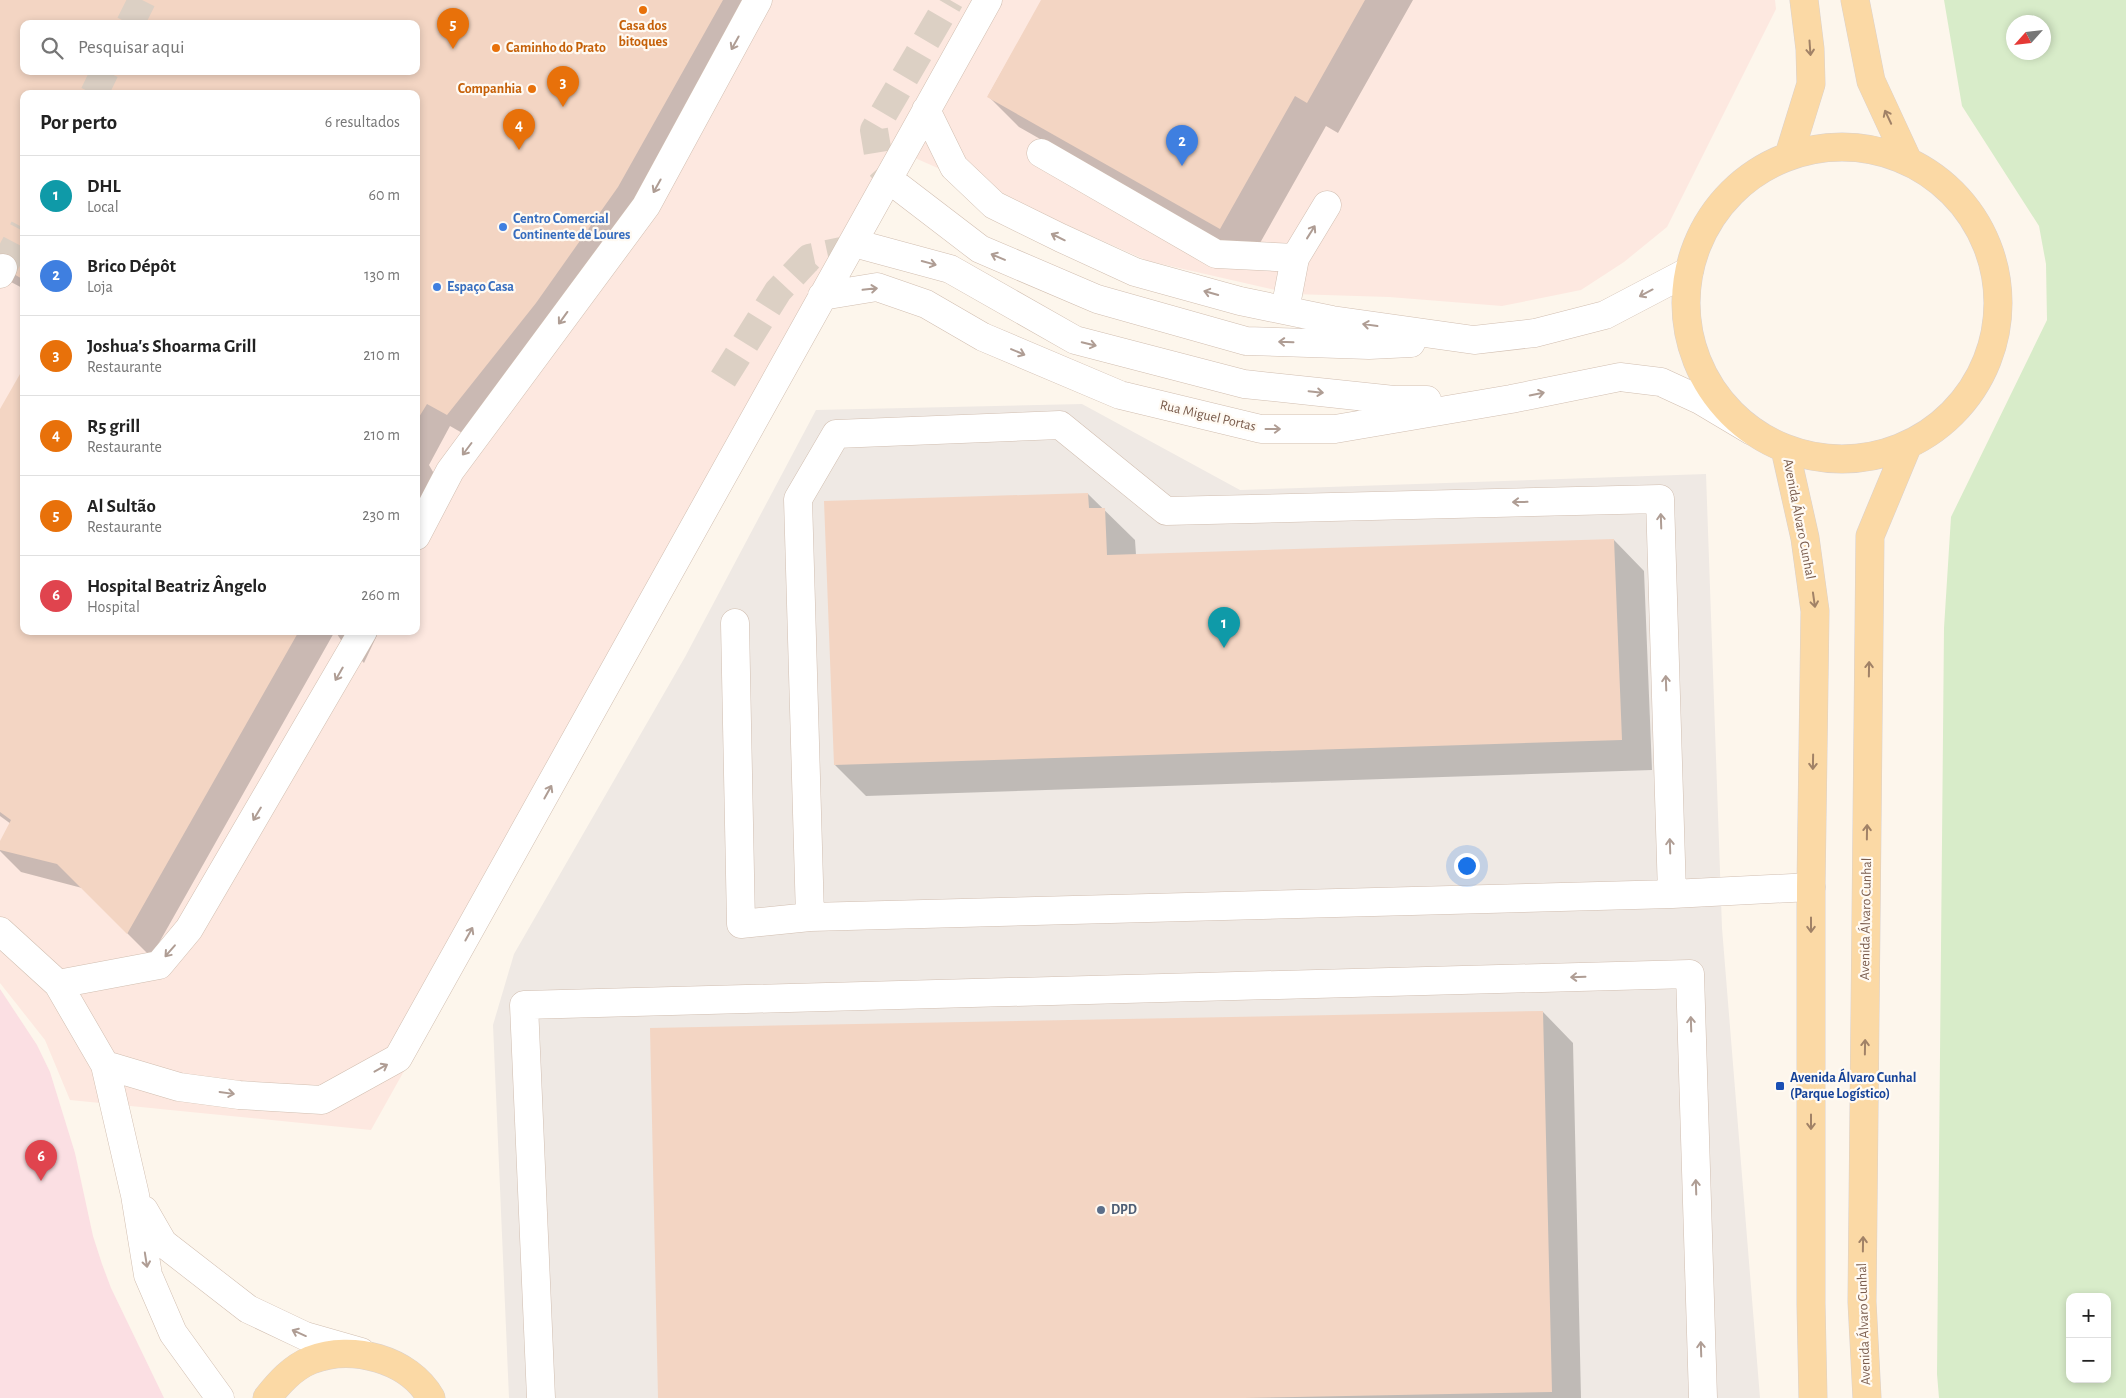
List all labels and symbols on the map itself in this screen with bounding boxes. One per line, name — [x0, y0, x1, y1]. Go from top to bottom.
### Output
marker: Casa dos bitoques — [637, 4, 649, 16]
pin: 5 — [437, 8, 469, 49]
north arrow — [2006, 15, 2051, 60]
place label: Casa dos bitoques — [618, 19, 668, 49]
one-way arrow — [729, 35, 739, 49]
one-way arrow — [1805, 40, 1814, 56]
place label: Caminho do Prato — [506, 41, 606, 55]
marker: Caminho do Prato — [490, 42, 502, 54]
pin: 3 — [547, 66, 579, 107]
place label: Companhia — [458, 82, 522, 96]
marker: Companhia — [526, 83, 538, 95]
pin: 4 — [503, 109, 535, 150]
one-way arrow — [1882, 110, 1892, 125]
pin: 2 — [1166, 125, 1198, 166]
one-way arrow — [652, 178, 662, 193]
place label: Centro Comercial Continente de Loures — [513, 212, 630, 242]
marker: Centro Comercial Continente de Loures — [497, 221, 509, 233]
one-way arrow — [1306, 225, 1316, 239]
one-way arrow — [1051, 232, 1066, 241]
one-way arrow — [991, 251, 1006, 261]
one-way arrow — [920, 259, 936, 268]
place label: Espaço Casa — [447, 280, 514, 294]
marker: Espaço Casa — [431, 281, 443, 293]
one-way arrow — [862, 284, 878, 294]
one-way arrow — [1203, 287, 1219, 297]
one-way arrow — [1639, 289, 1653, 299]
one-way arrow — [558, 311, 568, 325]
one-way arrow — [1362, 320, 1378, 330]
one-way arrow — [1278, 338, 1294, 347]
one-way arrow — [1080, 340, 1096, 349]
one-way arrow — [1010, 347, 1025, 357]
one-way arrow — [1307, 387, 1323, 397]
one-way arrow — [1529, 388, 1545, 398]
street label: Rua Miguel Portas — [1159, 398, 1257, 434]
one-way arrow — [1264, 424, 1281, 434]
one-way arrow — [461, 442, 472, 455]
street label: Avenida Álvaro Cunhal — [1780, 457, 1820, 580]
one-way arrow — [1512, 497, 1528, 507]
one-way arrow — [1656, 513, 1666, 530]
one-way arrow — [1809, 592, 1819, 608]
pin: 1 — [1208, 607, 1240, 648]
one-way arrow — [1864, 662, 1873, 678]
one-way arrow — [333, 666, 343, 680]
one-way arrow — [1661, 675, 1671, 692]
one-way arrow — [1808, 754, 1818, 770]
one-way arrow — [543, 785, 553, 800]
one-way arrow — [252, 807, 262, 822]
one-way arrow — [1862, 824, 1872, 840]
one-way arrow — [1666, 838, 1675, 854]
your location — [1454, 853, 1480, 879]
street label: Avenida Álvaro Cunhal — [1855, 858, 1874, 980]
one-way arrow — [1806, 916, 1816, 932]
one-way arrow — [464, 927, 474, 942]
one-way arrow — [165, 944, 176, 957]
one-way arrow — [1570, 972, 1586, 982]
one-way arrow — [1686, 1017, 1696, 1033]
one-way arrow — [1860, 1039, 1869, 1055]
one-way arrow — [373, 1063, 388, 1072]
place label: Avenida Álvaro Cunhal (Parque Logístico) — [1790, 1068, 1916, 1101]
marker: Avenida Álvaro Cunhal (Parque Logístico) — [1774, 1080, 1786, 1092]
one-way arrow — [219, 1089, 235, 1099]
one-way arrow — [1806, 1114, 1816, 1130]
pin: 6 — [25, 1140, 57, 1181]
one-way arrow — [1691, 1179, 1701, 1196]
place label: DPD — [1111, 1203, 1137, 1217]
marker: DPD — [1095, 1204, 1107, 1216]
one-way arrow — [1858, 1237, 1867, 1253]
one-way arrow — [141, 1252, 151, 1268]
street label: Avenida Álvaro Cunhal — [1852, 1263, 1873, 1386]
one-way arrow — [292, 1327, 307, 1337]
one-way arrow — [1696, 1342, 1706, 1358]

